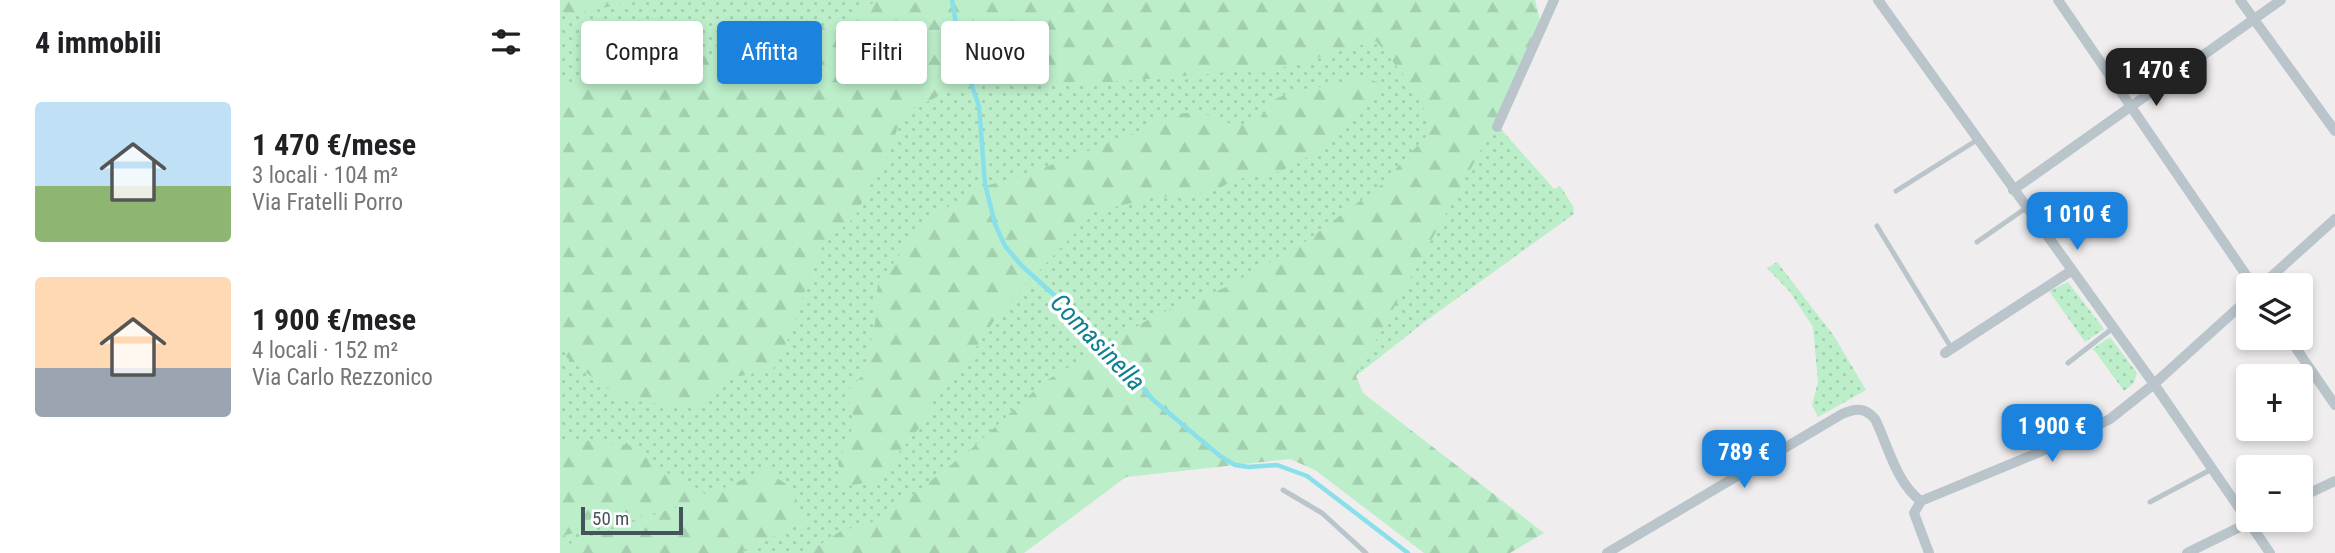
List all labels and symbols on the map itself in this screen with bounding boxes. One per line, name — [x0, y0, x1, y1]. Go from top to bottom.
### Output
pin: 1 470 € — [2091, 48, 2221, 108]
pin: 1 010 € — [2012, 192, 2142, 252]
water label: Comasinella — [1044, 287, 1152, 397]
pin: 1 900 € — [1987, 405, 2117, 464]
pin: 789 € — [1695, 430, 1793, 490]
scale bar — [581, 504, 682, 536]

